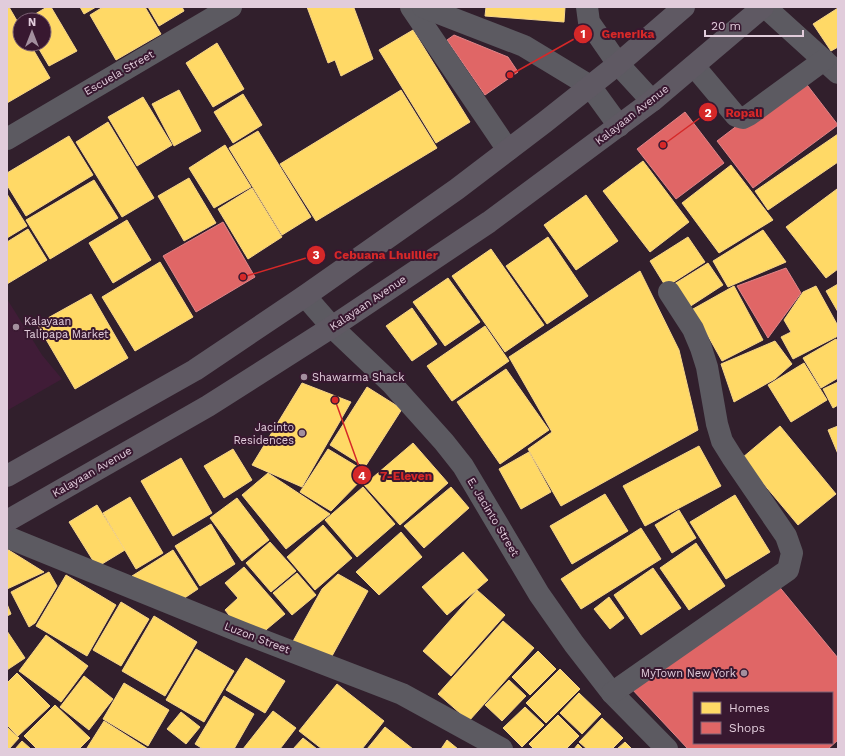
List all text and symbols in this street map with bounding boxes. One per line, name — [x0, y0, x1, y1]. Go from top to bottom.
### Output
north arrow — [12, 12, 52, 52]
scale bar — [705, 12, 803, 38]
text: N — [28, 16, 36, 29]
text: 20 m — [711, 19, 741, 33]
callout: Generika — [573, 22, 662, 46]
text: 1 — [580, 27, 586, 41]
text: Generika — [601, 27, 655, 41]
street label: Escuela Street — [82, 48, 156, 98]
street label: Kalayaan Avenue — [593, 82, 671, 148]
callout: Ropali — [698, 100, 771, 124]
text: 2 — [704, 106, 712, 120]
text: Ropali — [725, 106, 763, 120]
callout: Cebuana Lhuillier — [306, 243, 446, 267]
text: 3 — [312, 248, 320, 262]
text: Cebuana Lhuillier — [334, 248, 439, 262]
street label: Kalayaan Avenue — [327, 273, 409, 333]
place label: Kalayaan Talipapa Market — [24, 315, 109, 341]
marker: Kalayaan Talipapa Market — [11, 322, 21, 332]
place label: Shawarma Shack — [312, 371, 404, 384]
marker: Shawarma Shack — [299, 372, 309, 382]
place label: Jacinto Residences — [233, 421, 294, 447]
marker: Jacinto Residences — [297, 428, 307, 438]
street label: Kalayaan Avenue — [50, 444, 134, 500]
callout: 7-Eleven — [352, 463, 440, 487]
text: 4 — [358, 469, 366, 483]
text: 7-Eleven — [380, 469, 432, 483]
street label: E. Jacinto Street — [464, 475, 522, 559]
street label: Luzon Street — [222, 620, 292, 657]
place label: MyTown New York — [641, 667, 736, 680]
marker: MyTown New York — [739, 668, 749, 678]
legend — [693, 692, 833, 744]
text: Homes — [729, 701, 770, 715]
text: Shops — [729, 721, 765, 735]

